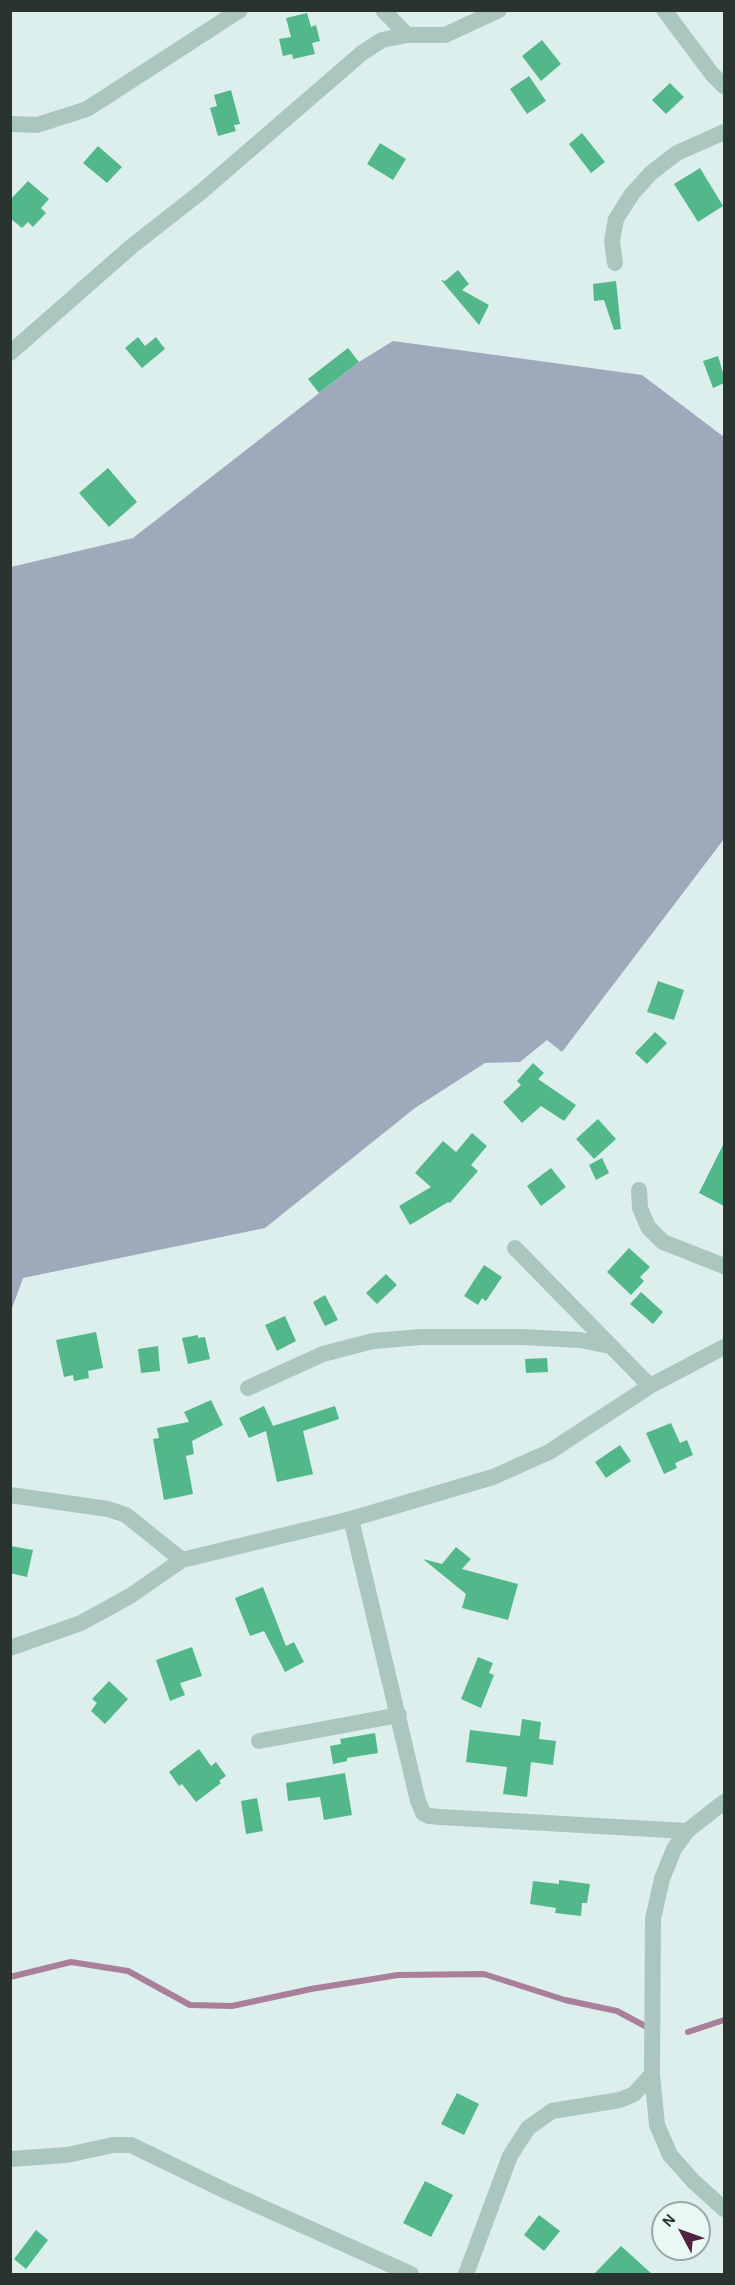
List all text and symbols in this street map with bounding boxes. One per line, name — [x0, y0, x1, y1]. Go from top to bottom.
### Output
north arrow — [651, 2201, 711, 2261]
text: N — [659, 2211, 679, 2230]

